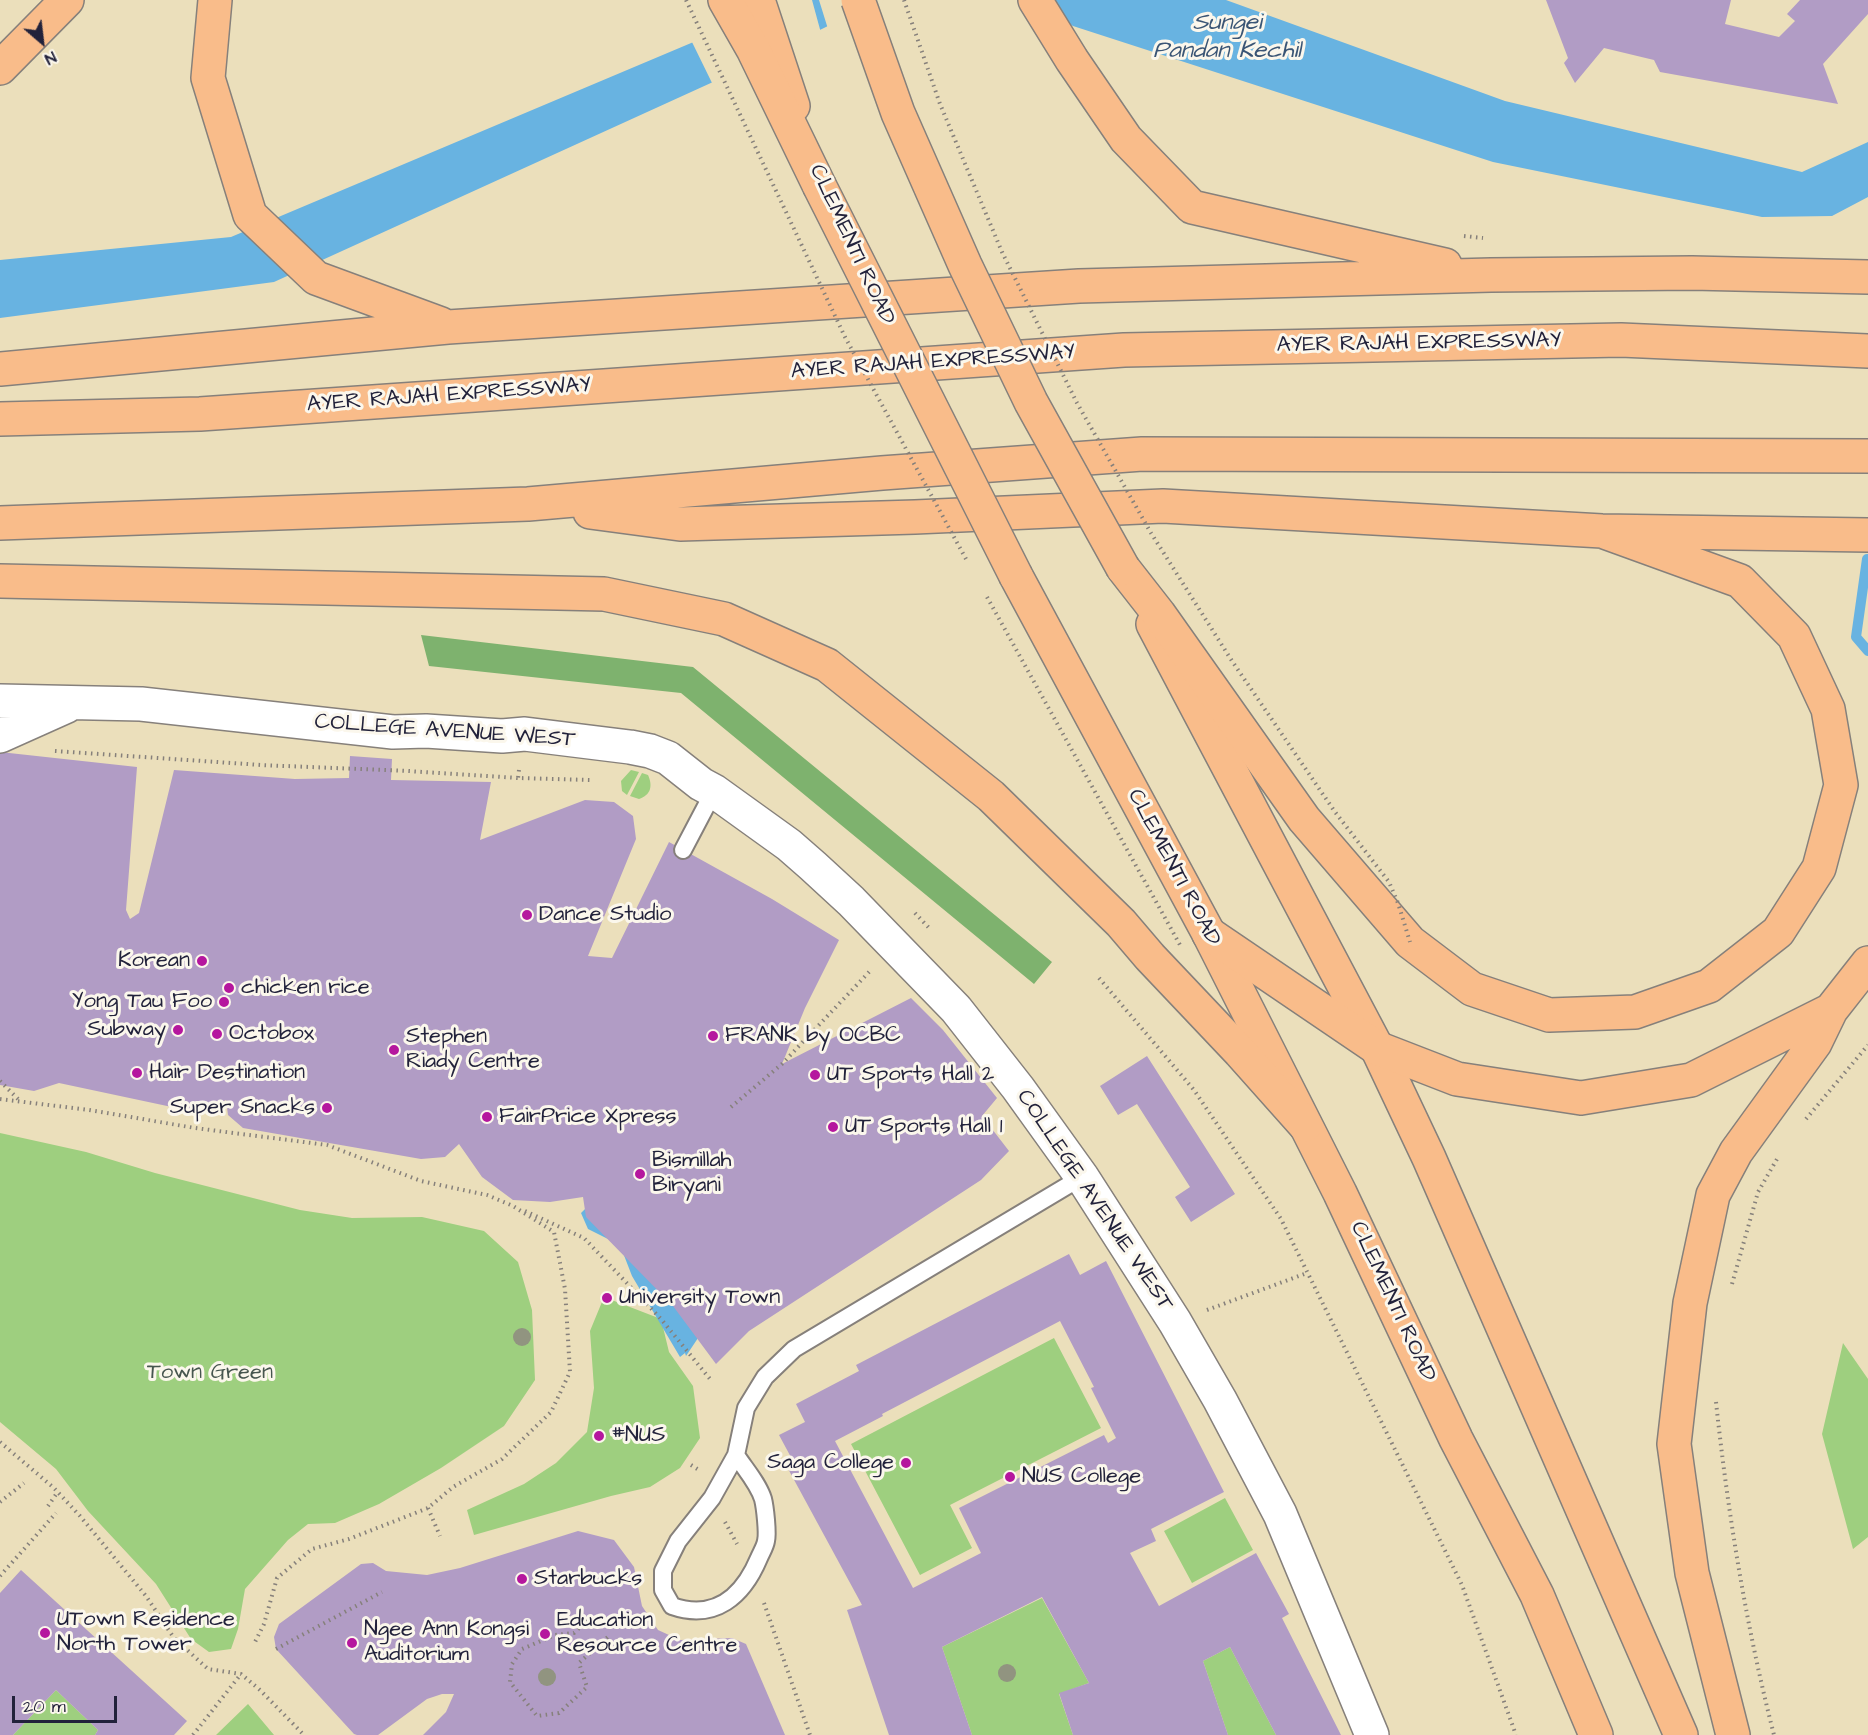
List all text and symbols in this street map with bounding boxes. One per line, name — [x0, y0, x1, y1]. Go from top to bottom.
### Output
water label: Sungei Pandan Kechil — [1153, 10, 1301, 66]
north arrow — [12, 12, 72, 72]
text: N — [41, 46, 60, 70]
street label: CLEMENTI ROAD — [802, 161, 900, 329]
street label: AYER RAJAH EXPRESSWAY — [1276, 328, 1562, 360]
street label: AYER RAJAH EXPRESSWAY — [790, 340, 1076, 386]
street label: AYER RAJAH EXPRESSWAY — [306, 373, 592, 419]
street label: COLLEGE AVENUE WEST — [314, 710, 576, 754]
street label: CLEMENTI ROAD — [1121, 785, 1225, 951]
place label: Dance Studio — [539, 902, 671, 928]
marker: Dance Studio — [520, 908, 534, 922]
place label: Korean — [118, 948, 190, 974]
marker: Korean — [195, 954, 209, 968]
place label: chicken rice — [241, 975, 370, 1001]
marker: chicken rice — [222, 981, 236, 995]
place label: Yong Tau Foo — [72, 989, 212, 1015]
marker: Yong Tau Foo — [217, 995, 231, 1009]
place label: Subway — [87, 1017, 166, 1043]
place label: Octobox — [229, 1021, 314, 1047]
marker: Subway — [171, 1023, 185, 1037]
place label: FRANK by OCBC — [725, 1023, 901, 1049]
place label: Stephen Riady Centre — [406, 1024, 540, 1076]
marker: Octobox — [210, 1027, 224, 1041]
marker: FRANK by OCBC — [706, 1029, 720, 1043]
marker: Stephen Riady Centre — [387, 1043, 401, 1057]
place label: Hair Destination — [149, 1060, 305, 1086]
place label: UT Sports Hall 2 — [827, 1062, 994, 1088]
marker: Hair Destination — [130, 1066, 144, 1080]
marker: UT Sports Hall 2 — [808, 1068, 822, 1082]
street label: COLLEGE AVENUE WEST — [1010, 1085, 1178, 1317]
place label: Super Snacks — [170, 1095, 315, 1121]
marker: Super Snacks — [320, 1101, 334, 1115]
place label: FairPrice Xpress — [499, 1104, 677, 1130]
marker: FairPrice Xpress — [480, 1110, 494, 1124]
place label: UT Sports Hall 1 — [845, 1114, 1003, 1140]
marker: UT Sports Hall 1 — [826, 1120, 840, 1134]
place label: Bismillah Biryani — [652, 1148, 731, 1200]
marker: Bismillah Biryani — [633, 1167, 647, 1181]
street label: CLEMENTI ROAD — [1343, 1218, 1441, 1386]
place label: University Town — [619, 1285, 780, 1311]
marker: University Town — [600, 1291, 614, 1305]
park label: Town Green — [147, 1360, 273, 1386]
place label: #NUS — [611, 1423, 665, 1449]
marker: #NUS — [592, 1429, 606, 1443]
place label: Saga College — [767, 1450, 894, 1476]
marker: Saga College — [899, 1456, 913, 1470]
place label: NUS College — [1022, 1464, 1141, 1490]
marker: NUS College — [1003, 1470, 1017, 1484]
place label: Starbucks — [534, 1566, 642, 1592]
marker: Starbucks — [515, 1572, 529, 1586]
place label: UTown Residence North Tower — [57, 1607, 235, 1658]
place label: Education Resource Centre — [557, 1608, 737, 1660]
place label: Ngee Ann Kongsi Auditorium — [364, 1617, 529, 1669]
marker: UTown Residence North Tower — [38, 1626, 52, 1640]
marker: Education Resource Centre — [538, 1627, 552, 1641]
marker: Ngee Ann Kongsi Auditorium — [345, 1636, 359, 1650]
scale bar — [15, 1684, 120, 1722]
text: 20 m — [23, 1694, 66, 1719]

